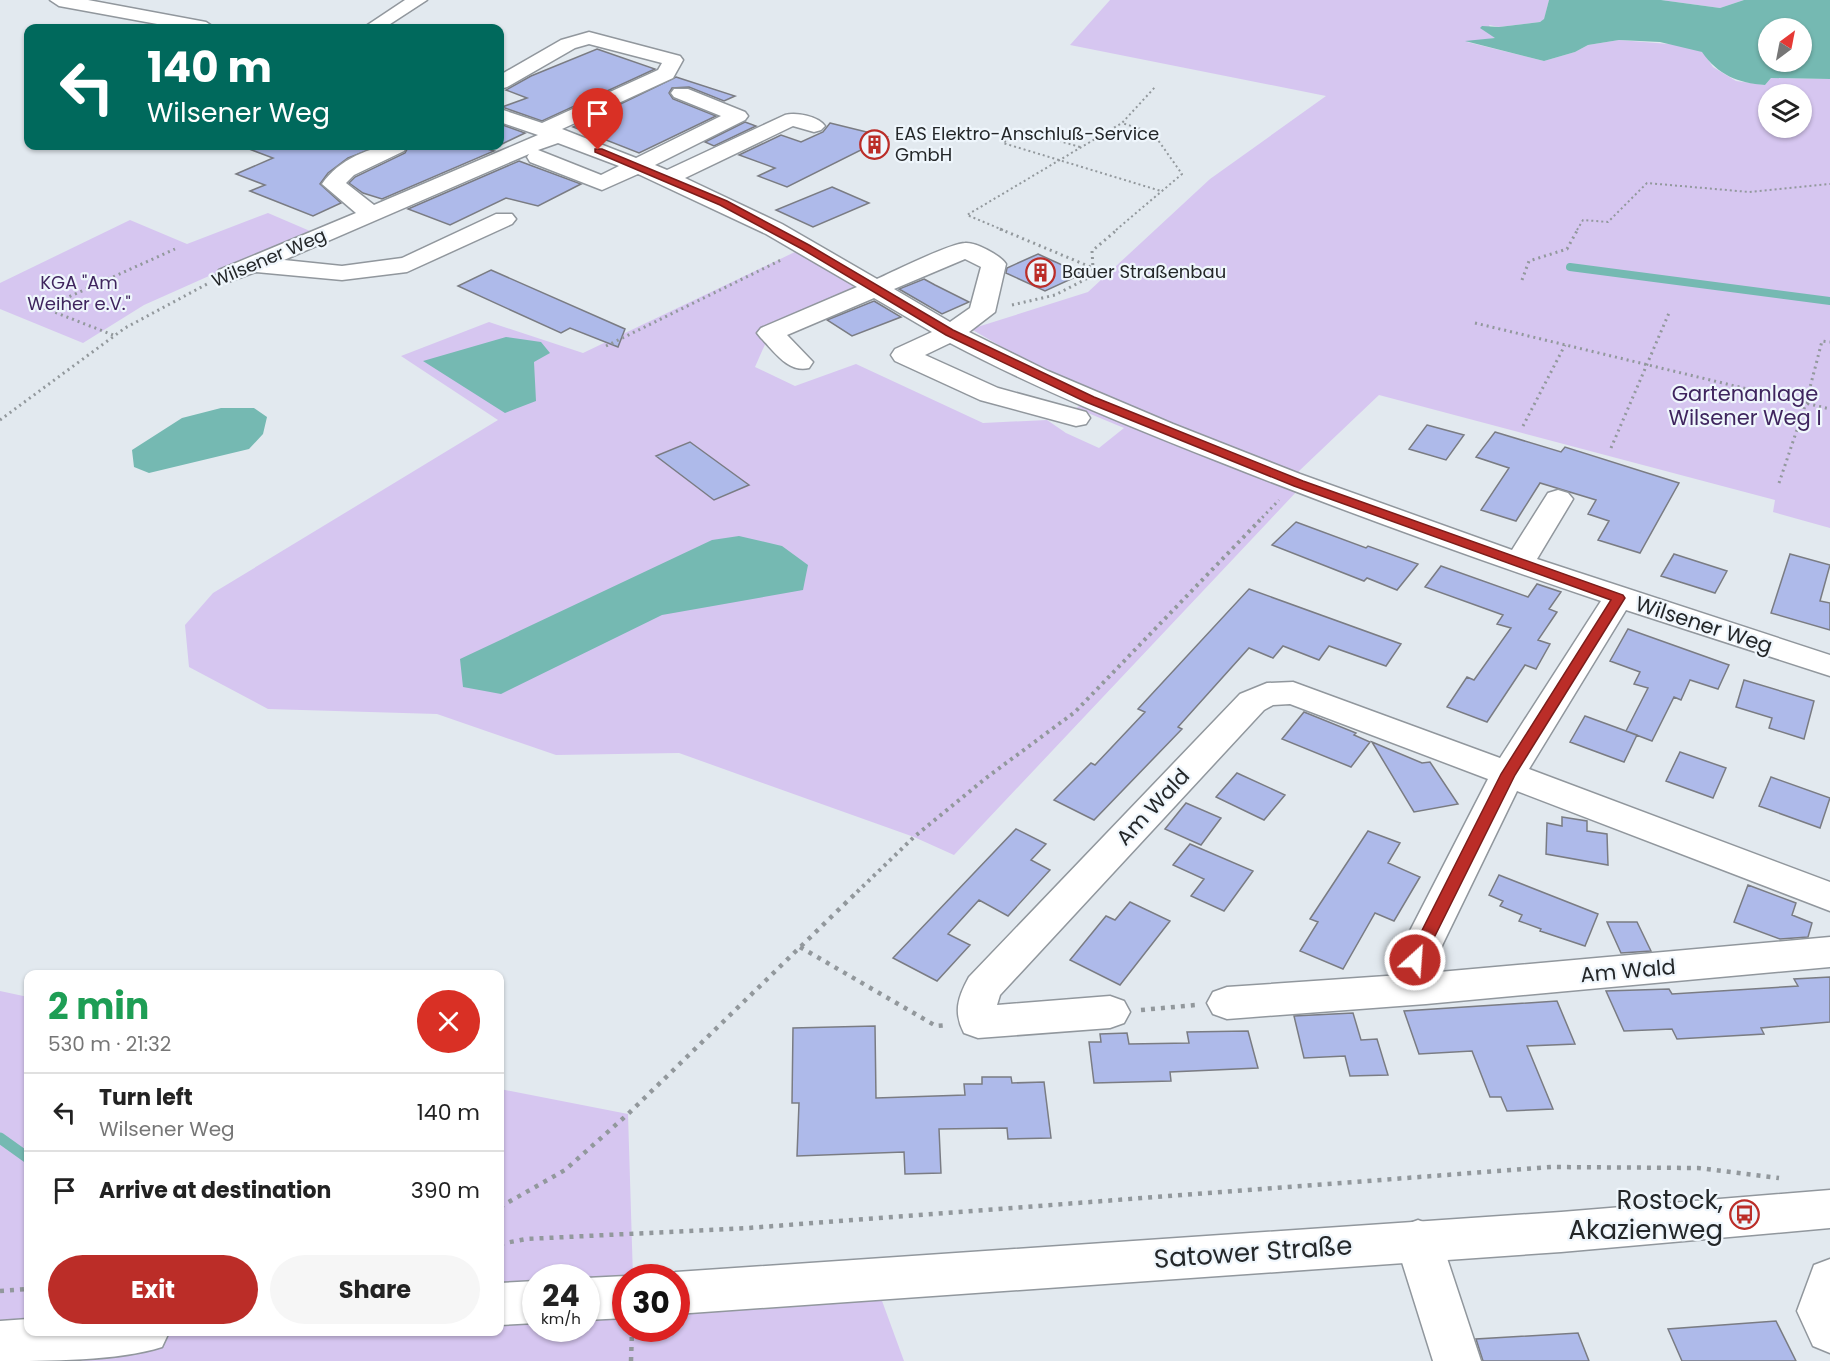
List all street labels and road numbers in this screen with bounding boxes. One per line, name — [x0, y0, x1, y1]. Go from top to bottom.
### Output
street label: Wilsener Weg — [208, 222, 330, 293]
street label: Wilsener Weg — [1632, 589, 1776, 660]
street label: Am Wald — [1109, 762, 1196, 851]
street label: Am Wald — [1579, 952, 1677, 989]
street label: Satower Straße — [1153, 1227, 1353, 1277]

